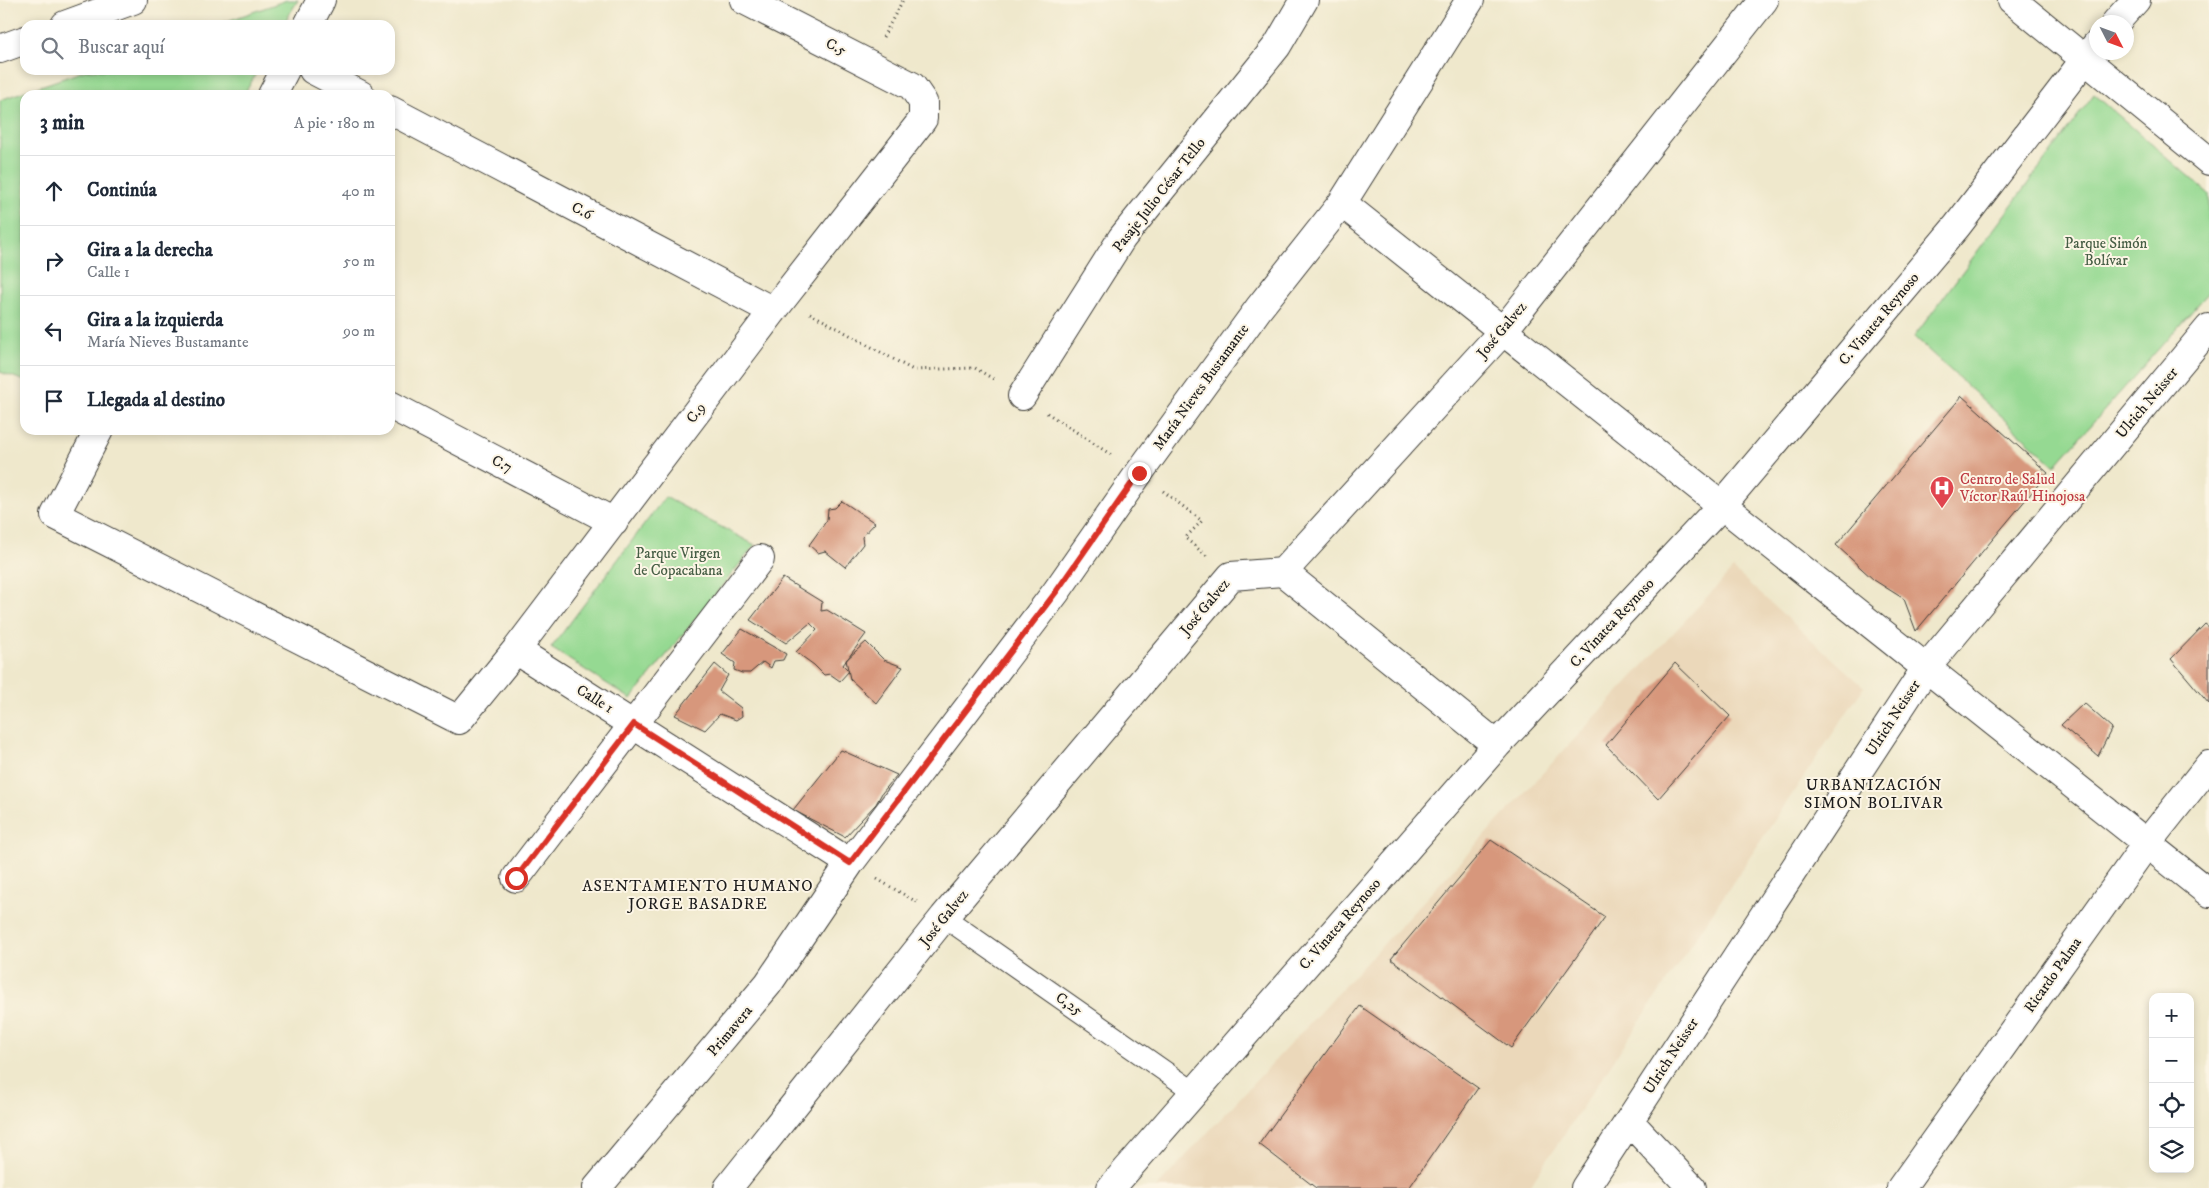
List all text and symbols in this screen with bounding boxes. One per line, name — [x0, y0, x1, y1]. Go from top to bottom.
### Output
north arrow — [2089, 15, 2134, 60]
search box — [20, 20, 395, 75]
icon: search — [38, 34, 66, 62]
street label: C.5 — [822, 34, 850, 60]
text: Buscar aquí — [78, 36, 164, 59]
text: 3 min — [40, 110, 85, 136]
text: A pie · 180 m — [294, 113, 375, 133]
street label: Pasaje Julio César Tello — [1108, 134, 1210, 256]
icon: ahead — [40, 177, 68, 205]
text: Continúa — [87, 179, 157, 202]
text: 40 m — [342, 181, 375, 201]
street label: C.6 — [568, 198, 597, 225]
park label: Parque Simón Bolívar — [2065, 234, 2148, 270]
text: Gira a la derecha — [87, 239, 213, 262]
icon: right — [40, 247, 68, 275]
text: 50 m — [343, 251, 375, 271]
text: Calle 1 — [87, 262, 130, 282]
street label: C. Vinatea Reynoso — [1835, 269, 1923, 369]
street label: José Galvez — [1472, 297, 1531, 364]
text: Gira a la izquierda — [87, 309, 223, 332]
icon: left — [40, 317, 68, 345]
street label: María Nieves Bustamante — [1149, 320, 1253, 454]
text: 90 m — [343, 321, 375, 341]
text: María Nieves Bustamante — [87, 332, 249, 352]
street label: Ulrich Neisser — [2112, 363, 2183, 442]
icon: arrive — [40, 387, 68, 415]
text: Llegada al destino — [87, 389, 225, 412]
street label: C.9 — [682, 399, 710, 427]
street label: C.7 — [489, 451, 516, 477]
route end — [1128, 462, 1151, 485]
place label: Centro de Salud Víctor Raúl Hinojosa — [1959, 470, 2086, 506]
hospital icon: Centro de Salud Víctor Raúl Hinojosa — [1929, 475, 1955, 509]
park label: Parque Virgen de Copacabana — [634, 544, 723, 580]
street label: José Galvez — [1175, 574, 1234, 641]
street label: C. Vinatea Reynoso — [1566, 574, 1658, 672]
street label: Ulrich Neisser — [1861, 676, 1925, 760]
street label: Calle 1 — [573, 680, 617, 718]
district label: URBANIZACIÓN SIMON BOLIVAR — [1804, 775, 1944, 813]
route start — [505, 867, 528, 890]
street label: C. Vinatea Reynoso — [1295, 874, 1385, 974]
district label: ASENTAMIENTO HUMANO JORGE BASADRE — [582, 876, 814, 914]
street label: José Galvez — [914, 885, 973, 952]
street label: Ricardo Palma — [2020, 933, 2086, 1016]
street label: C,25 — [1052, 988, 1087, 1020]
map controls — [2149, 993, 2194, 1173]
button: + — [2149, 993, 2194, 1038]
street label: Primavera — [703, 1001, 757, 1060]
street label: Ulrich Neisser — [1639, 1014, 1703, 1098]
button: − — [2149, 1038, 2194, 1083]
button: locate — [2149, 1083, 2194, 1128]
button: layers — [2149, 1128, 2194, 1173]

